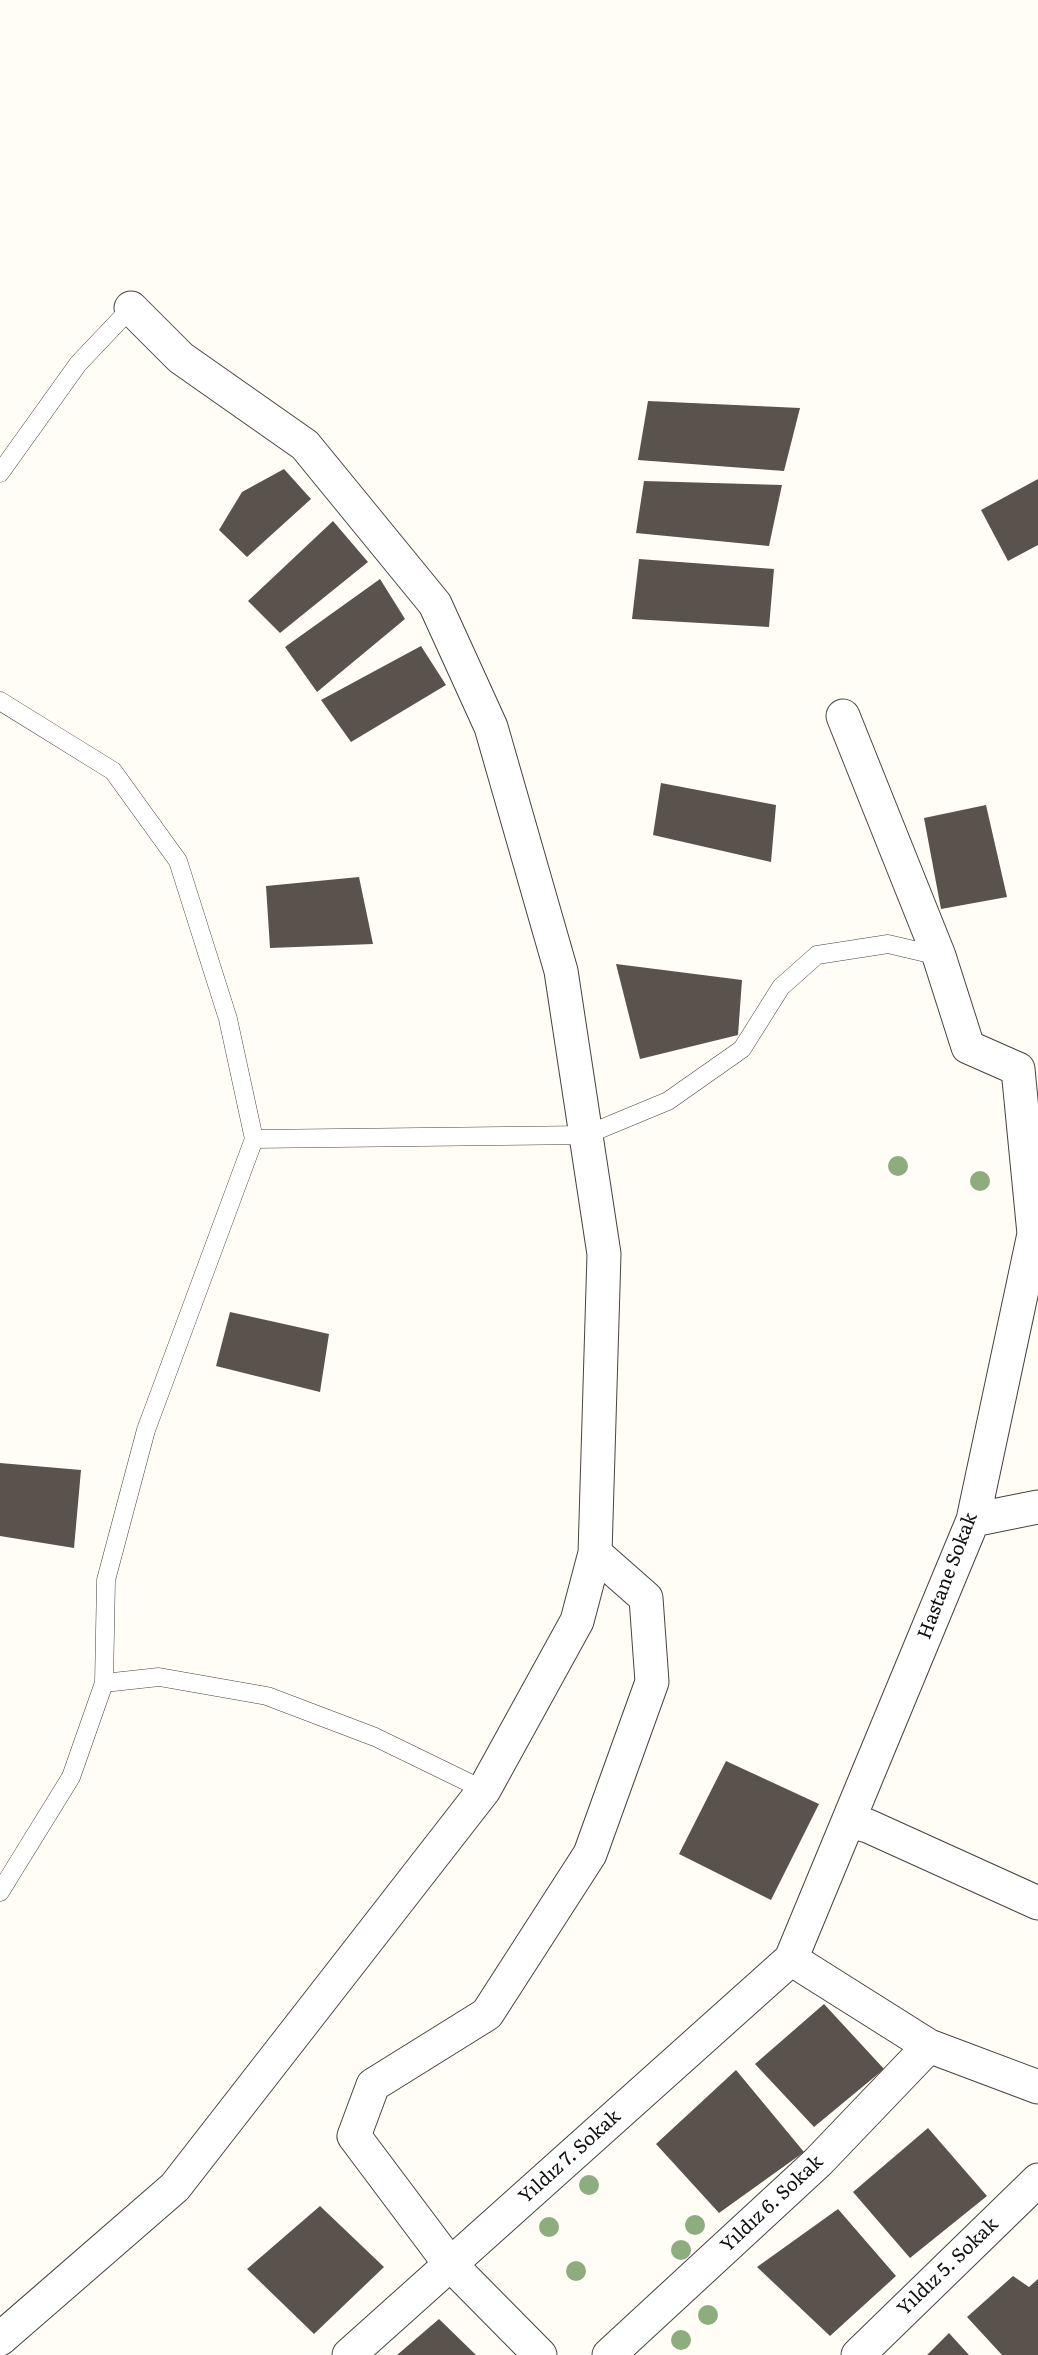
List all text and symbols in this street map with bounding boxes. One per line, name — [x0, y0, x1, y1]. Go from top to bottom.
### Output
street label: Hastane Sokak — [913, 1510, 983, 1642]
street label: Yıldız 7. Sokak — [514, 2105, 626, 2209]
street label: Yıldız 6. Sokak — [716, 2151, 828, 2257]
street label: Yıldız 5. Sokak — [893, 2213, 1003, 2321]

